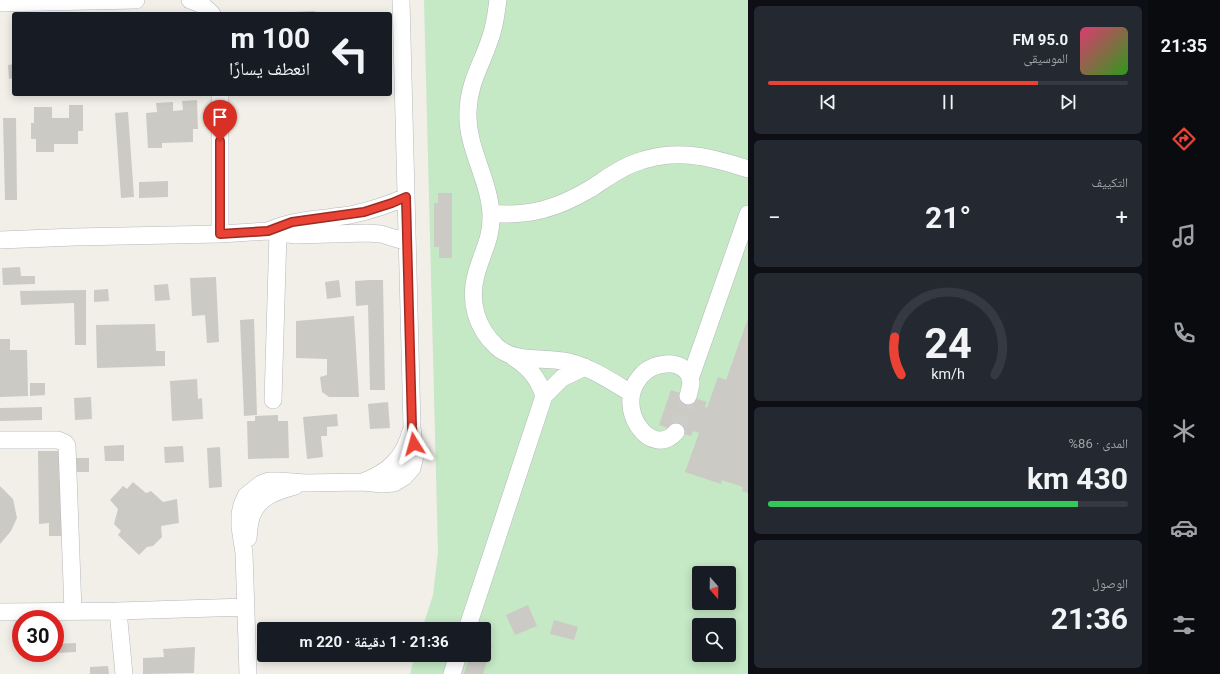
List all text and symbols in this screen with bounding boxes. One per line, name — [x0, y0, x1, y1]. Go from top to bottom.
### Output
text: 100 m — [231, 22, 310, 55]
icon: left — [324, 28, 376, 80]
text: 95.0 FM — [1013, 31, 1068, 49]
text: 21:35 — [1161, 35, 1207, 56]
text: الموسيقى — [1024, 51, 1068, 66]
text: انعطف يسارًا — [229, 58, 310, 79]
icon: previous — [817, 91, 839, 113]
icon: pause — [937, 91, 959, 113]
icon: next — [1057, 91, 1079, 113]
pin — [203, 100, 237, 141]
icon: arrive — [209, 106, 231, 128]
icon: directions — [1170, 125, 1198, 153]
text: التكييف — [1092, 175, 1128, 190]
text: 21° — [925, 200, 971, 235]
text: − — [768, 205, 781, 230]
text: + — [1116, 205, 1128, 230]
icon: music — [1170, 222, 1198, 250]
text: 24 — [924, 319, 972, 368]
icon: phone — [1170, 319, 1198, 347]
text: km/h — [931, 366, 965, 382]
icon: climate — [1170, 417, 1198, 445]
position arrow — [393, 423, 435, 465]
text: المدى · 86% — [1069, 436, 1128, 451]
text: 430 km — [1027, 461, 1128, 496]
icon: car — [1170, 514, 1198, 542]
north arrow — [692, 566, 736, 610]
map controls — [692, 566, 736, 662]
text: الوصول — [1092, 576, 1128, 591]
text: 21:36 — [1051, 601, 1128, 636]
speed limit sign: 30 — [12, 610, 64, 662]
icon: filters — [1170, 611, 1198, 639]
button: search — [692, 618, 736, 662]
text: 21:36 · 1 دقيقة · 220 m — [299, 633, 449, 651]

